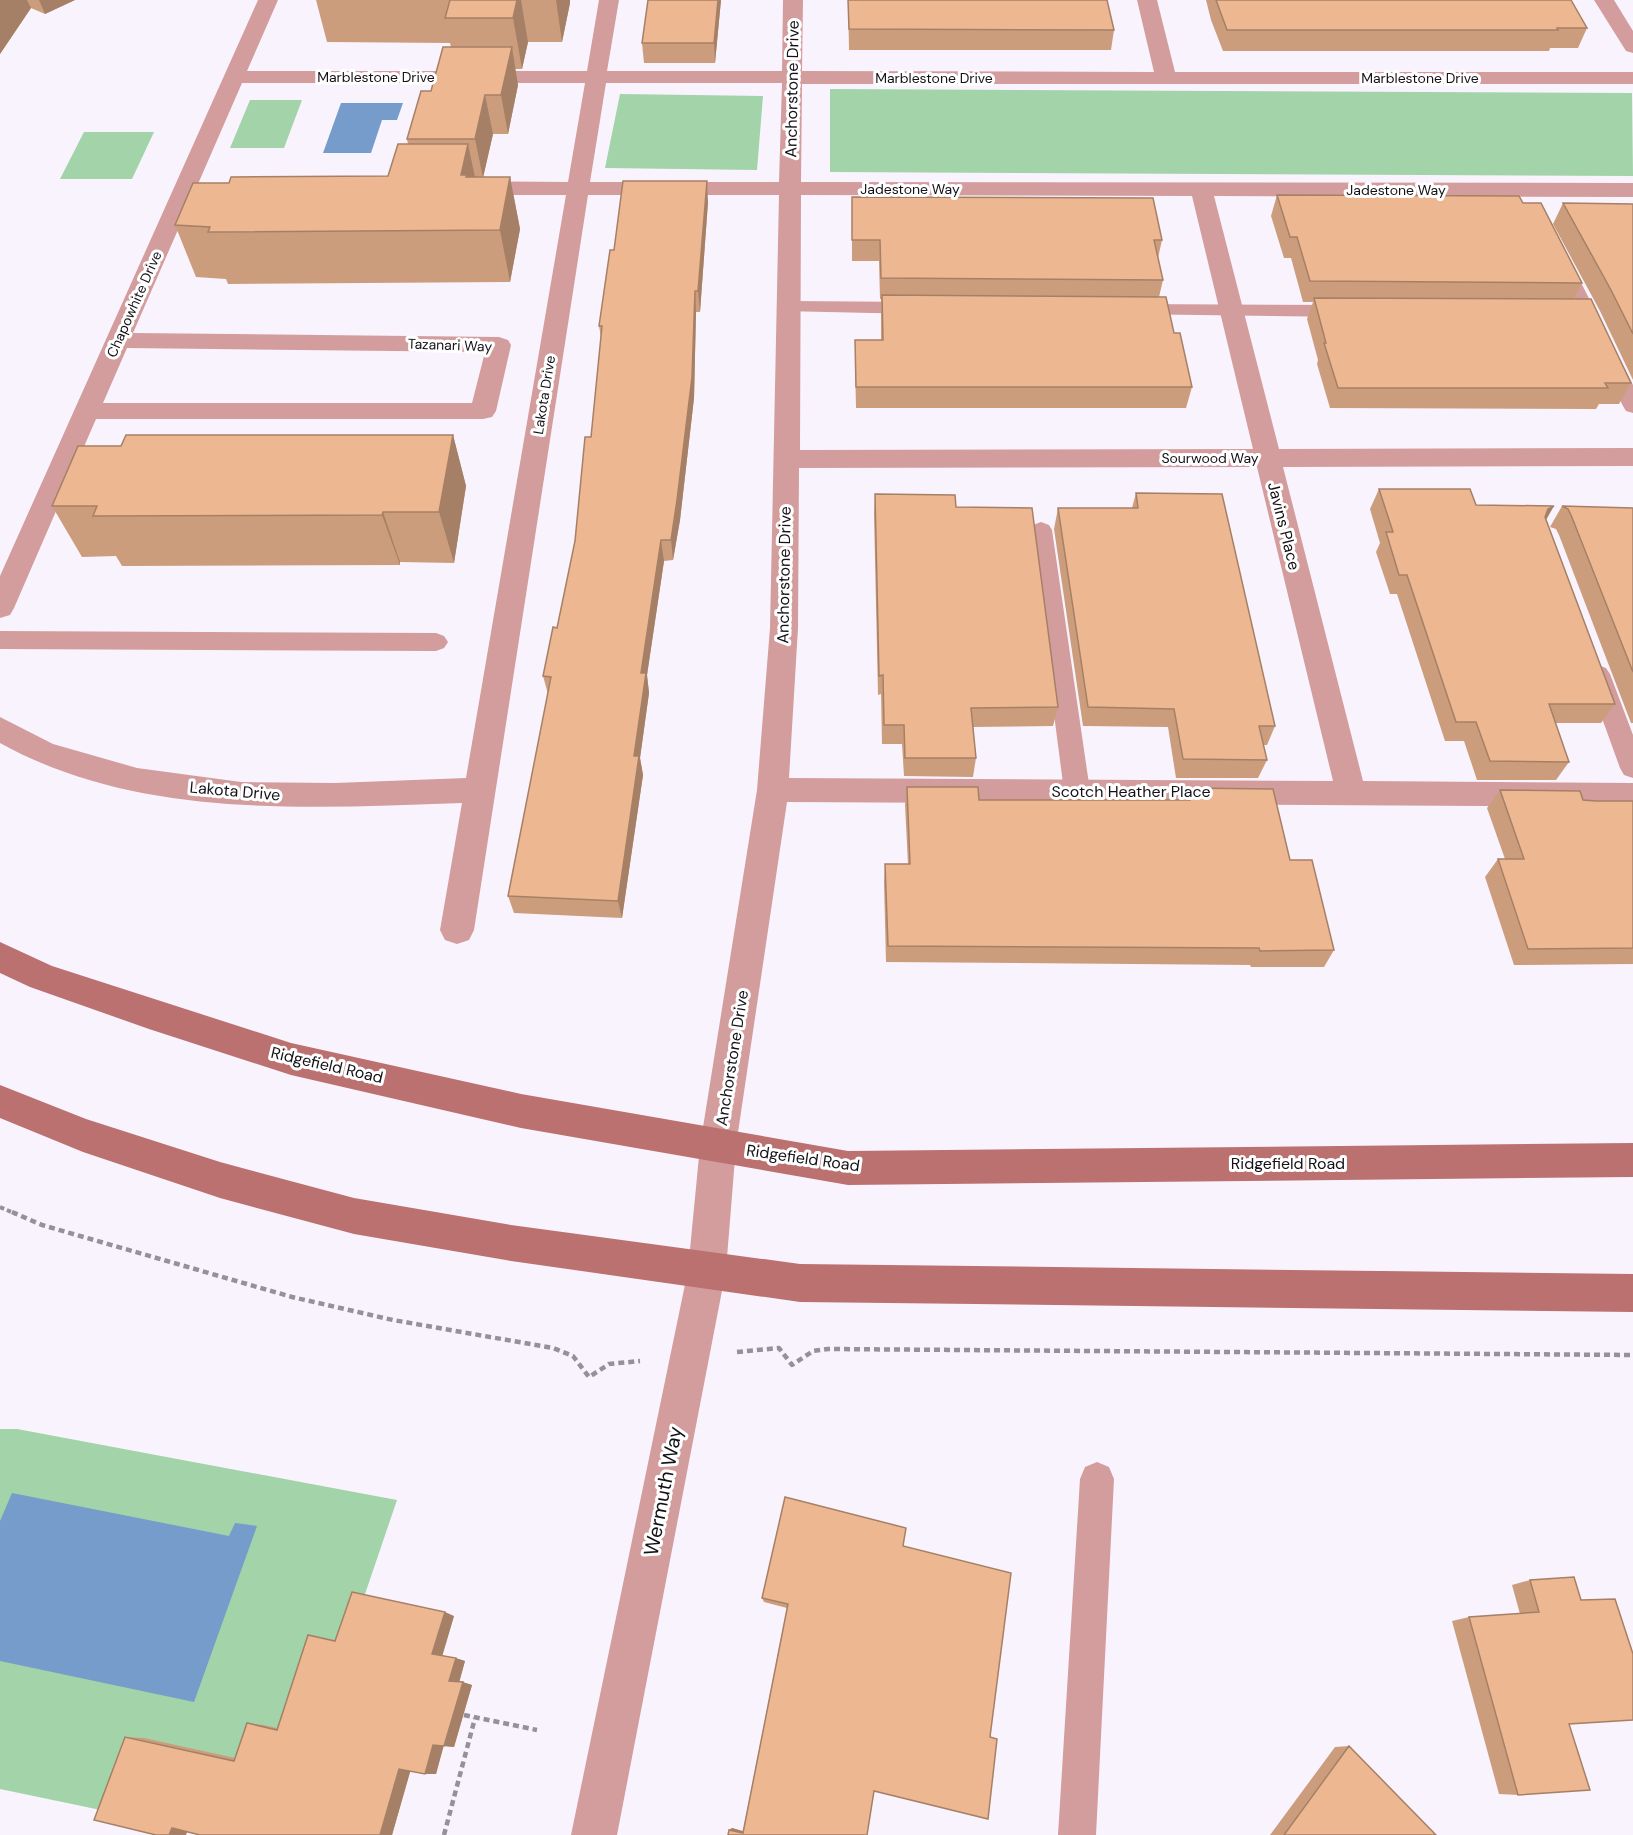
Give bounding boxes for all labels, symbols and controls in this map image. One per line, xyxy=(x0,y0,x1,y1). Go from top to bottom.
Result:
street label: Anchorstone Drive xyxy=(780,20,804,158)
street label: Marblestone Drive xyxy=(317,68,435,86)
street label: Marblestone Drive xyxy=(875,69,993,87)
street label: Marblestone Drive xyxy=(1361,69,1479,87)
street label: Jadestone Way xyxy=(860,180,960,198)
street label: Jadestone Way xyxy=(1346,181,1446,199)
street label: Chapowhite Drive xyxy=(102,248,166,360)
street label: Tazanari Way xyxy=(407,335,493,355)
street label: Lakota Drive xyxy=(529,354,559,436)
street label: Sourwood Way xyxy=(1161,449,1259,467)
street label: Javins Place xyxy=(1263,480,1305,572)
street label: Anchorstone Drive xyxy=(772,506,796,644)
street label: Lakota Drive xyxy=(189,777,281,805)
street label: Scotch Heather Place xyxy=(1051,781,1211,802)
street label: Anchorstone Drive xyxy=(711,989,753,1127)
street label: Ridgefield Road xyxy=(269,1042,385,1088)
street label: Ridgefield Road xyxy=(745,1140,861,1176)
street label: Ridgefield Road xyxy=(1231,1153,1345,1174)
street label: Wermuth Way xyxy=(638,1424,688,1558)

